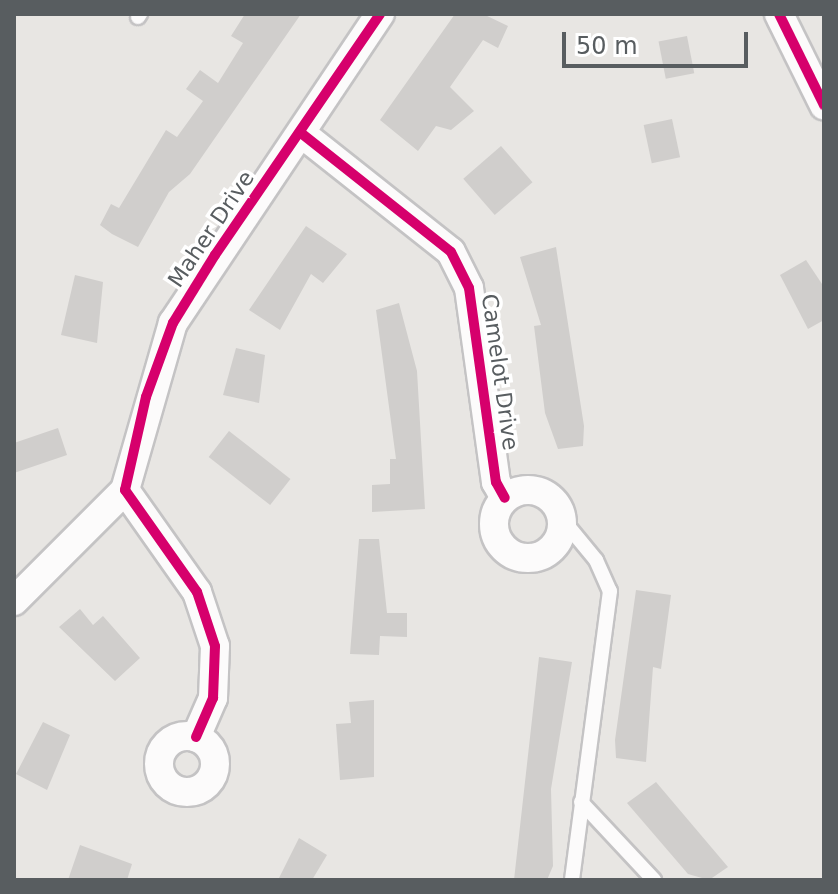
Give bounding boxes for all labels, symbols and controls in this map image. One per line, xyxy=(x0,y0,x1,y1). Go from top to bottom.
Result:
scale bar xyxy=(566,16,752,66)
text: 50 m xyxy=(576,32,638,60)
street label: Maher Drive xyxy=(162,166,260,292)
street label: Camelot Drive xyxy=(476,292,524,452)

